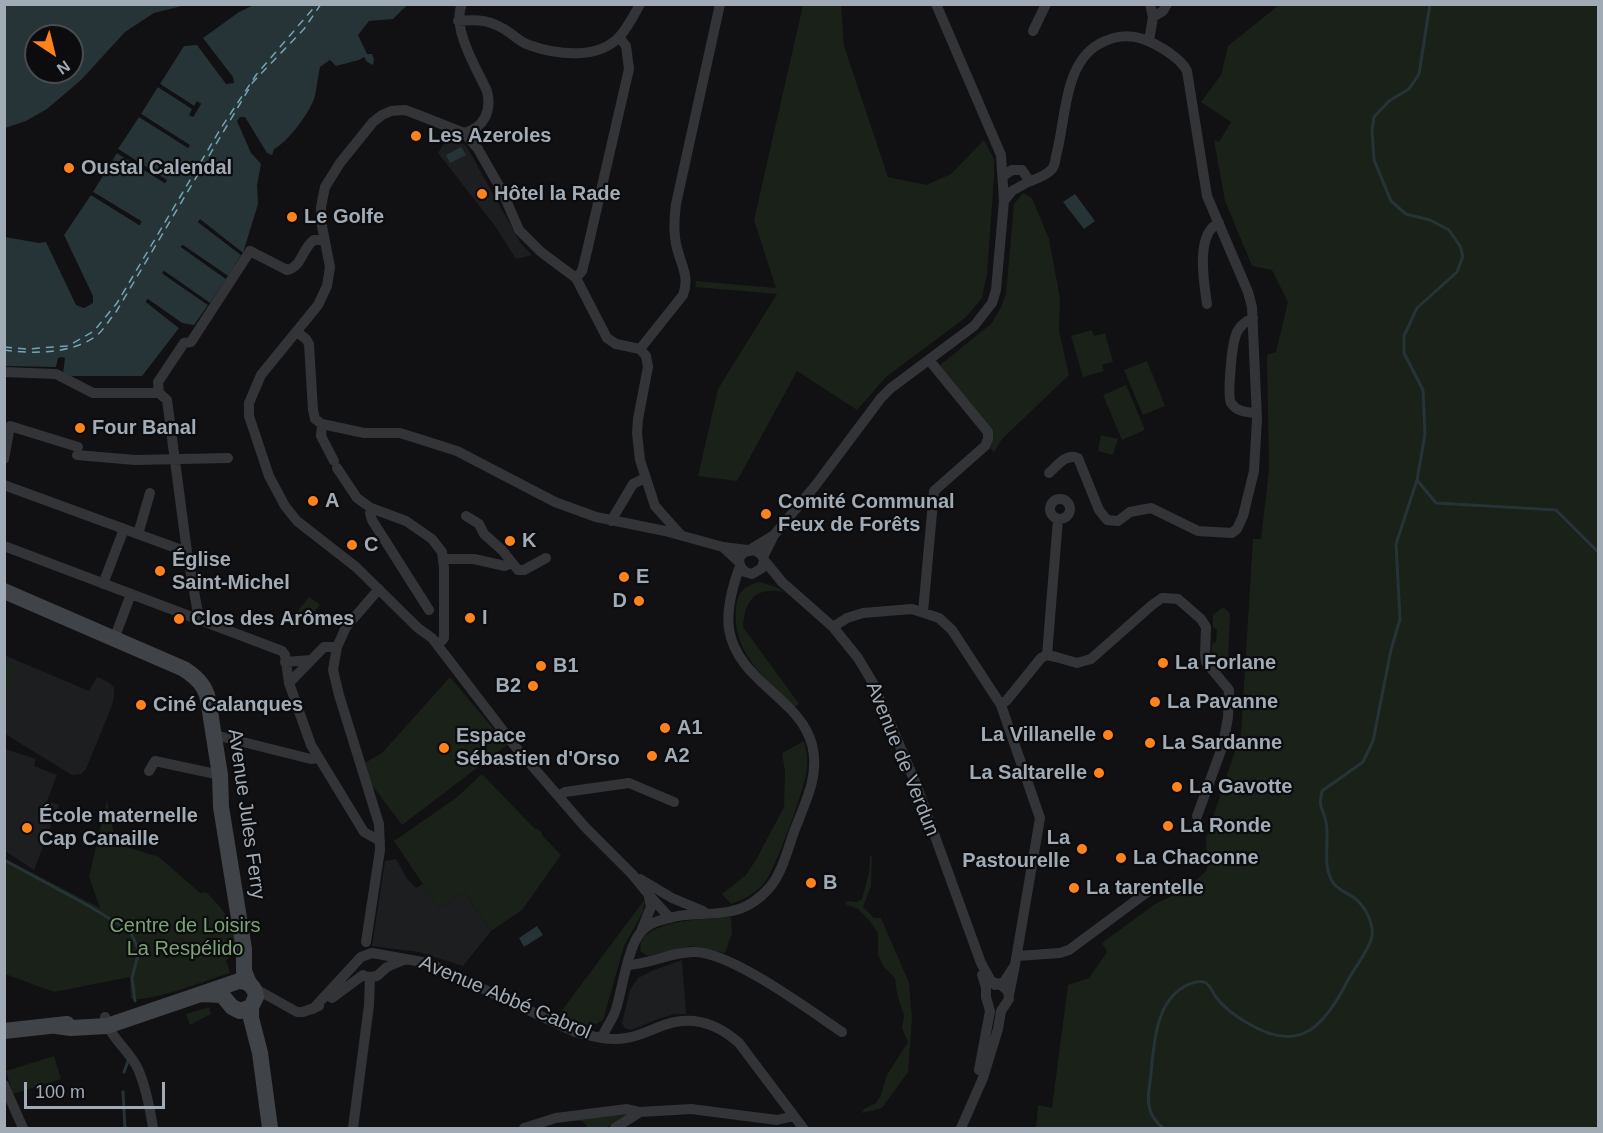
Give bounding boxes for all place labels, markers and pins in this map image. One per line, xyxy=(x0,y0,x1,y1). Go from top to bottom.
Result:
place label: Les Azeroles xyxy=(428,124,551,148)
marker: Les Azeroles xyxy=(409,129,423,143)
place label: Oustal Calendal xyxy=(81,156,232,180)
marker: Oustal Calendal xyxy=(62,161,76,175)
place label: Hôtel la Rade xyxy=(494,182,621,206)
marker: Hôtel la Rade xyxy=(475,187,489,201)
place label: Le Golfe xyxy=(304,205,384,229)
marker: Le Golfe xyxy=(285,210,299,224)
place label: Four Banal xyxy=(92,416,196,440)
marker: Four Banal xyxy=(73,421,87,435)
place label: A xyxy=(325,489,339,513)
place label: Comité Communal Feux de Forêts xyxy=(778,490,955,537)
marker: A xyxy=(306,494,320,508)
marker: Comité Communal Feux de Forêts xyxy=(759,507,773,521)
place label: K xyxy=(522,529,536,553)
place label: C xyxy=(364,533,378,557)
marker: K xyxy=(503,534,517,548)
marker: C xyxy=(345,538,359,552)
place label: Église Saint-Michel xyxy=(172,548,290,595)
marker: Église Saint-Michel xyxy=(153,564,167,578)
place label: E xyxy=(636,565,649,589)
marker: E xyxy=(617,570,631,584)
place label: D xyxy=(613,589,627,613)
marker: D xyxy=(632,594,646,608)
place label: I xyxy=(482,606,488,630)
place label: Clos des Arômes xyxy=(191,607,354,631)
marker: I xyxy=(463,611,477,625)
marker: Clos des Arômes xyxy=(172,612,186,626)
place label: La Forlane xyxy=(1175,651,1276,675)
place label: B1 xyxy=(553,654,579,678)
marker: La Forlane xyxy=(1156,656,1170,670)
marker: B1 xyxy=(534,659,548,673)
place label: B2 xyxy=(495,674,521,698)
marker: B2 xyxy=(526,679,540,693)
place label: La Pavanne xyxy=(1167,690,1278,714)
place label: Ciné Calanques xyxy=(153,693,303,717)
marker: La Pavanne xyxy=(1148,695,1162,709)
marker: Ciné Calanques xyxy=(134,698,148,712)
place label: A1 xyxy=(677,716,703,740)
marker: A1 xyxy=(658,721,672,735)
place label: La Villanelle xyxy=(981,723,1096,747)
place label: Espace Sébastien d'Orso xyxy=(456,724,620,771)
marker: La Villanelle xyxy=(1101,728,1115,742)
place label: La Sardanne xyxy=(1162,731,1282,755)
marker: La Sardanne xyxy=(1143,736,1157,750)
marker: Espace Sébastien d'Orso xyxy=(437,741,451,755)
place label: A2 xyxy=(664,744,690,768)
marker: A2 xyxy=(645,749,659,763)
place label: La Saltarelle xyxy=(969,761,1087,785)
marker: La Saltarelle xyxy=(1092,766,1106,780)
place label: La Gavotte xyxy=(1189,775,1292,799)
marker: La Gavotte xyxy=(1170,780,1184,794)
place label: École maternelle Cap Canaille xyxy=(39,804,198,851)
place label: La Ronde xyxy=(1180,814,1271,838)
marker: La Ronde xyxy=(1161,819,1175,833)
marker: École maternelle Cap Canaille xyxy=(20,821,34,835)
place label: La Pastourelle xyxy=(962,826,1070,873)
marker: La Pastourelle xyxy=(1075,842,1089,856)
place label: La Chaconne xyxy=(1133,846,1259,870)
marker: La Chaconne xyxy=(1114,851,1128,865)
place label: B xyxy=(823,871,837,895)
marker: B xyxy=(804,876,818,890)
place label: La tarentelle xyxy=(1086,876,1204,900)
marker: La tarentelle xyxy=(1067,881,1081,895)

